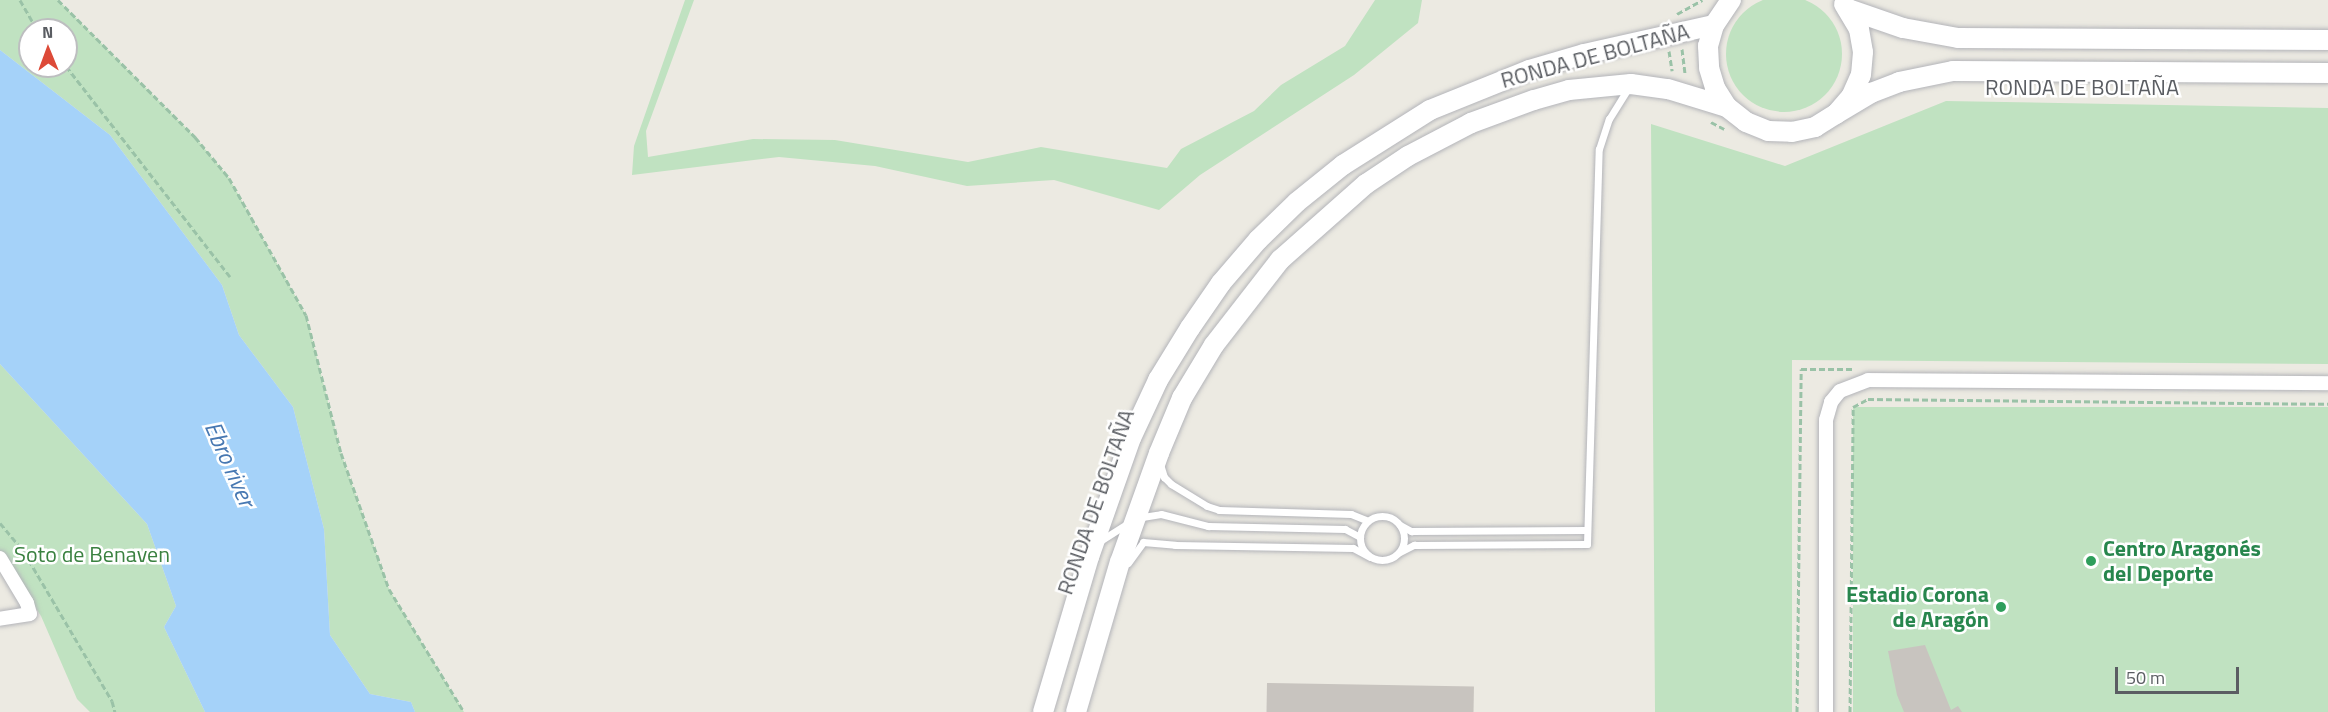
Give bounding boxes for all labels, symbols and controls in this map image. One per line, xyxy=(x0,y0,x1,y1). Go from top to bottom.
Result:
north arrow xyxy=(18,18,78,78)
street label: RONDA DE BOLTAÑA xyxy=(1498,18,1692,94)
text: N xyxy=(42,20,53,44)
street label: RONDA DE BOLTAÑA xyxy=(1985,75,2179,101)
street label: RONDA DE BOLTAÑA xyxy=(1052,406,1140,598)
water label: Ebro river xyxy=(198,417,262,511)
place label: Centro Aragonés del Deporte xyxy=(2103,535,2261,586)
park label: Soto de Benaven xyxy=(14,542,170,568)
marker: Centro Aragonés del Deporte xyxy=(2084,554,2098,568)
place label: Estadio Corona de Aragón xyxy=(1846,581,1989,632)
marker: Estadio Corona de Aragón xyxy=(1994,600,2008,614)
scale bar xyxy=(2118,655,2242,693)
text: 50 m xyxy=(2126,664,2165,691)

